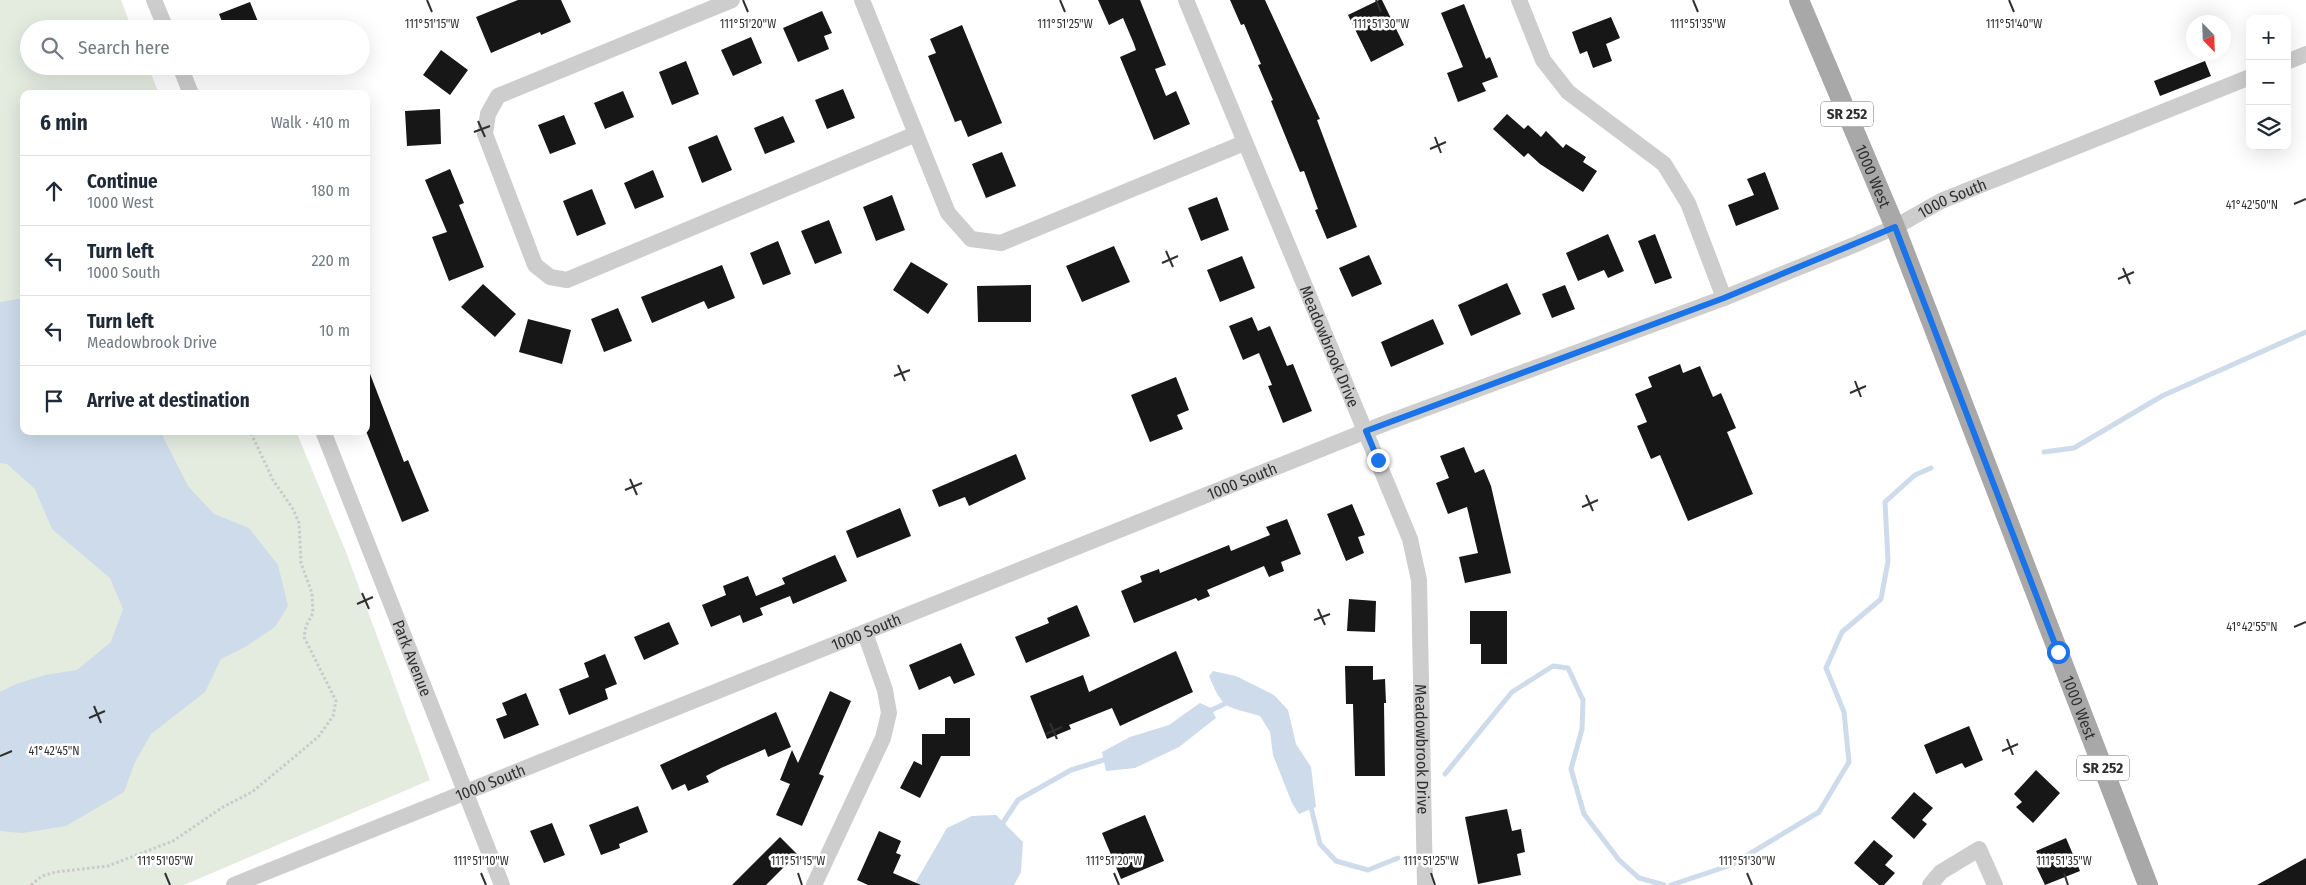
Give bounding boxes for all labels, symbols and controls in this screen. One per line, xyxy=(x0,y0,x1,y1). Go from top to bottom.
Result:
north arrow xyxy=(2186,15,2231,60)
map controls xyxy=(2246,15,2291,150)
button: + xyxy=(2246,15,2291,60)
text: 111°51'15"W xyxy=(405,17,459,31)
text: 111°51'20"W xyxy=(720,17,776,31)
text: 111°51'25"W xyxy=(1037,17,1093,31)
text: 111°51'30"W xyxy=(1353,17,1409,31)
text: 111°51'35"W xyxy=(1670,17,1726,31)
text: 111°51'40"W xyxy=(1986,17,2042,31)
search box xyxy=(20,20,370,75)
icon: search xyxy=(38,34,66,62)
text: Search here xyxy=(78,36,170,59)
button: − xyxy=(2246,60,2291,105)
road number: SR 252 xyxy=(1821,102,1873,126)
button: layers xyxy=(2246,105,2291,150)
text: 6 min xyxy=(40,110,88,136)
text: Walk · 410 m xyxy=(271,113,350,132)
street label: 1000 West xyxy=(1852,141,1895,211)
text: Continue xyxy=(87,170,158,193)
street label: 1000 South xyxy=(1914,174,1989,222)
icon: ahead xyxy=(40,177,68,205)
text: 180 m xyxy=(311,181,350,200)
text: 1000 West xyxy=(87,193,154,212)
text: 41°42'50"N xyxy=(2226,198,2278,212)
text: Turn left xyxy=(87,240,154,263)
icon: left xyxy=(40,247,68,275)
text: 220 m xyxy=(311,251,350,270)
text: 1000 South xyxy=(87,263,160,282)
street label: Meadowbrook Drive xyxy=(1296,283,1364,410)
text: Turn left xyxy=(87,310,154,333)
icon: left xyxy=(40,317,68,345)
text: 10 m xyxy=(319,321,350,340)
text: Meadowbrook Drive xyxy=(87,333,217,352)
icon: arrive xyxy=(40,387,68,415)
text: Arrive at destination xyxy=(87,389,250,412)
route end xyxy=(1367,449,1390,472)
street label: 1000 South xyxy=(1204,458,1280,503)
street label: 1000 South xyxy=(828,609,904,654)
street label: Park Avenue xyxy=(389,617,436,699)
text: 41°42'55"N xyxy=(2226,620,2278,634)
route start xyxy=(2047,641,2070,664)
street label: 1000 West xyxy=(2059,673,2101,743)
street label: Meadowbrook Drive xyxy=(1412,684,1433,815)
text: 41°42'45"N xyxy=(28,744,80,758)
road number: SR 252 xyxy=(2077,756,2129,780)
street label: 1000 South xyxy=(453,760,528,805)
text: 111°51'05"W xyxy=(137,854,193,868)
text: 111°51'10"W xyxy=(453,854,509,868)
text: 111°51'15"W xyxy=(771,854,825,868)
text: 111°51'20"W xyxy=(1086,854,1142,868)
text: 111°51'25"W xyxy=(1403,854,1459,868)
text: 111°51'30"W xyxy=(1719,854,1775,868)
text: 111°51'35"W xyxy=(2036,854,2092,868)

